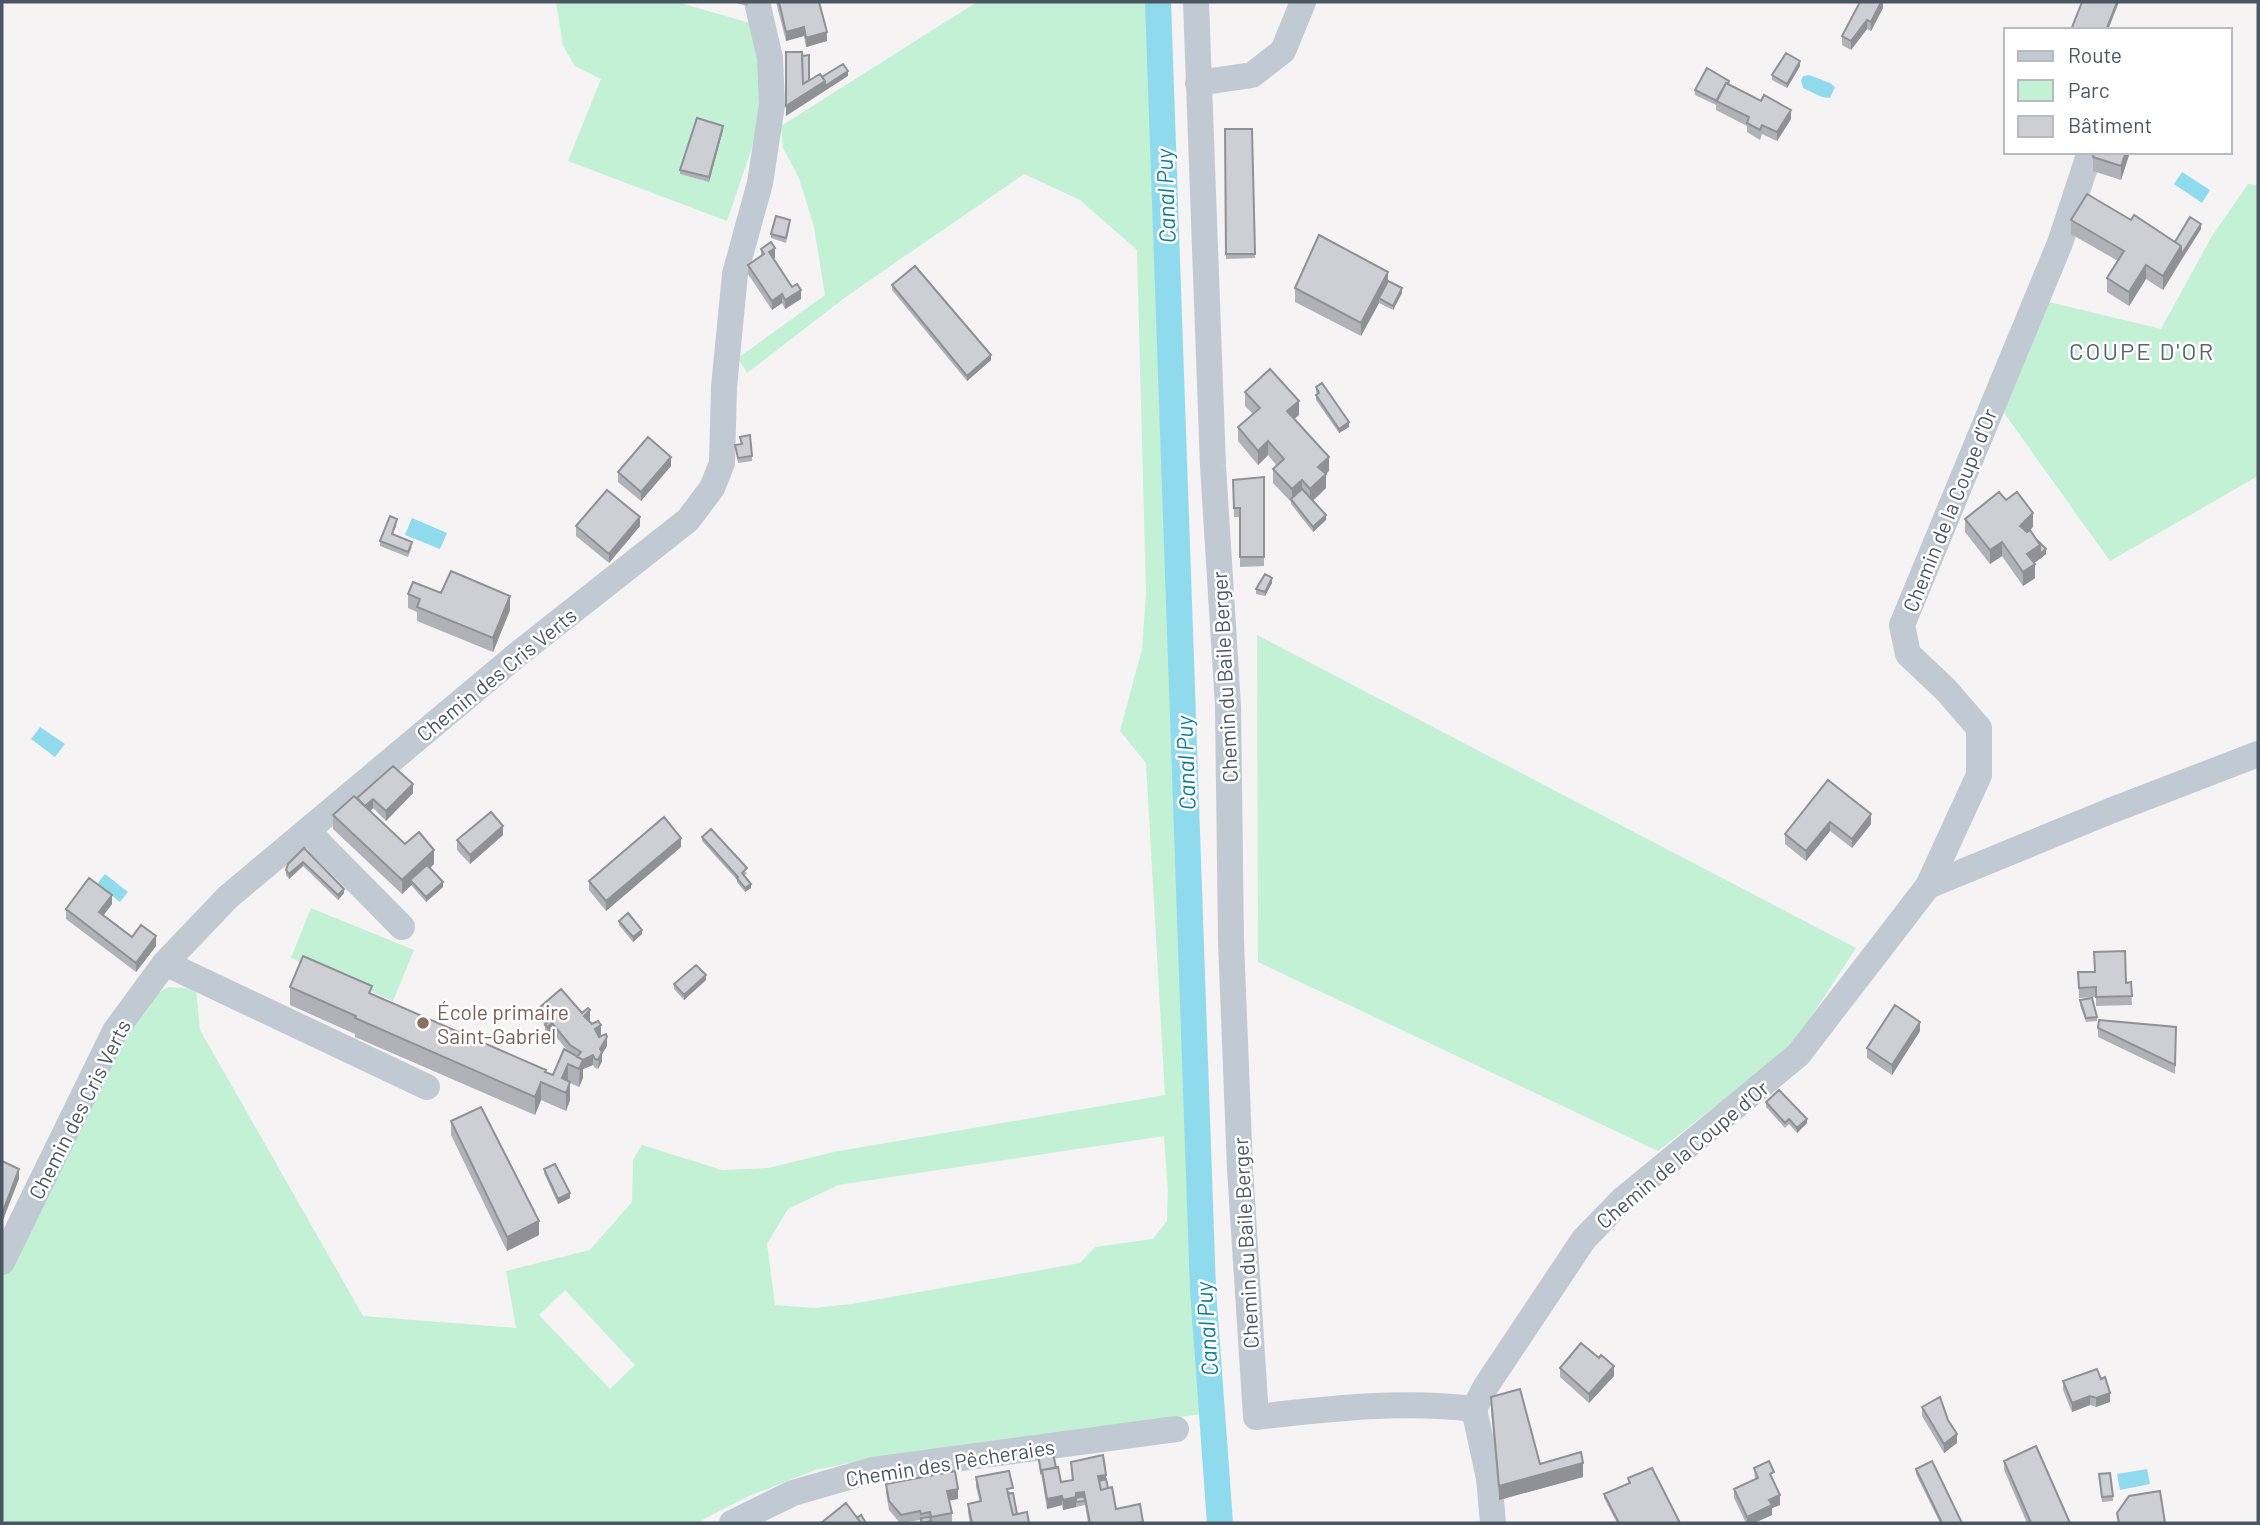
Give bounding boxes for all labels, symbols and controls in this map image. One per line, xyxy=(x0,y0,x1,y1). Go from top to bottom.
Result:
legend xyxy=(2004,28,2232,154)
text: Route xyxy=(2068,42,2122,67)
text: Parc xyxy=(2068,77,2110,102)
text: Bâtiment xyxy=(2068,112,2152,137)
water label: Canal Puy xyxy=(1149,147,1181,244)
district label: COUPE D'OR xyxy=(2069,336,2215,365)
street label: Chemin de la Coupe d'Or xyxy=(1897,404,2001,615)
street label: Chemin du Baile Berger xyxy=(1206,570,1242,783)
street label: Chemin des Cris Verts xyxy=(411,602,581,746)
water label: Canal Puy xyxy=(1169,714,1201,811)
place label: École primaire Saint-Gabriel xyxy=(437,999,569,1048)
street label: Chemin des Cris Verts xyxy=(23,1015,135,1203)
marker: École primaire Saint-Gabriel xyxy=(415,1015,431,1031)
street label: Chemin de la Coupe d'Or xyxy=(1591,1074,1773,1233)
street label: Chemin du Baile Berger xyxy=(1227,1136,1263,1349)
water label: Canal Puy xyxy=(1189,1280,1223,1377)
street label: Chemin des Pêcheraies xyxy=(844,1433,1056,1491)

